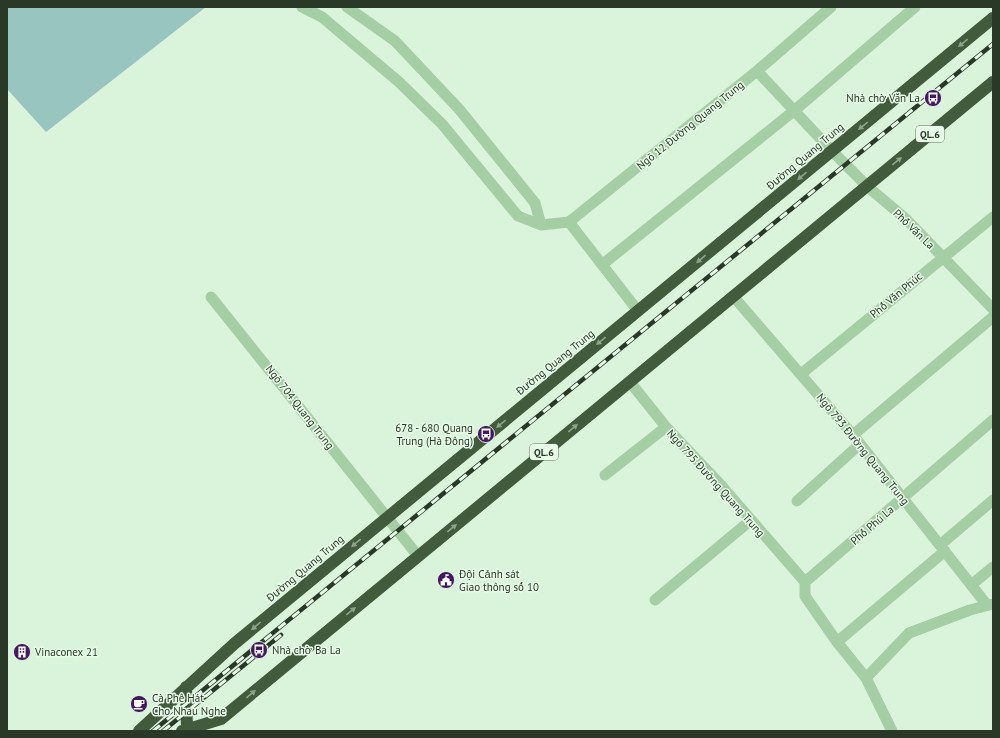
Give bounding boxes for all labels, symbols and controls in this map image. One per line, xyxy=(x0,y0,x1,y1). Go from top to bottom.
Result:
one-way arrow xyxy=(957,38,968,47)
street label: Ngõ 12 Đường Quang Trung xyxy=(634,77,746,173)
bus stop icon: Nhà chờ Văn La xyxy=(923,88,943,108)
place label: Nhà chờ Văn La xyxy=(846,91,920,105)
street label: Đường Quang Trung xyxy=(763,120,847,193)
one-way arrow xyxy=(857,121,868,130)
road number: QL.6 xyxy=(916,126,944,142)
one-way arrow xyxy=(892,157,902,166)
one-way arrow xyxy=(796,171,807,180)
street label: Phố Văn La xyxy=(891,206,937,252)
one-way arrow xyxy=(696,254,707,263)
street label: Phố Văn Phúc xyxy=(867,269,925,321)
street label: Đường Quang Trung xyxy=(512,326,597,398)
one-way arrow xyxy=(596,337,606,346)
street label: Ngõ 704 Quang Trung xyxy=(263,362,337,452)
street label: Ngõ 793 Đường Quang Trung xyxy=(814,390,912,508)
one-way arrow xyxy=(495,419,506,428)
place label: 678 - 680 Quang Trung (Hà Đông) xyxy=(395,421,473,448)
one-way arrow xyxy=(568,423,579,432)
bus stop icon: 678 - 680 Quang Trung (Hà Đông) xyxy=(476,424,496,444)
street label: Ngõ 795 Đường Quang Trung xyxy=(664,426,768,540)
road number: QL.6 xyxy=(530,444,558,460)
street label: Phố Phú La xyxy=(847,502,897,548)
one-way arrow xyxy=(446,524,457,533)
street label: Đường Quang Trung xyxy=(263,532,347,605)
one-way arrow xyxy=(351,538,362,547)
place label: Đội Cảnh sát Giao thông số 10 xyxy=(458,567,539,594)
public building icon: Đội Cảnh sát Giao thông số 10 xyxy=(436,570,456,590)
one-way arrow xyxy=(346,607,357,616)
one-way arrow xyxy=(251,621,261,630)
bus stop icon: Nhà chờ Ba La xyxy=(249,640,269,660)
building icon: Vinaconex 21 xyxy=(12,642,32,662)
place label: Nhà chờ Ba La xyxy=(272,643,341,657)
place label: Vinaconex 21 xyxy=(34,645,98,659)
one-way arrow xyxy=(246,689,256,698)
place label: Cà Phê Hát Cho Nhau Nghe xyxy=(152,691,226,718)
cafe icon: Cà Phê Hát Cho Nhau Nghe xyxy=(129,694,149,714)

